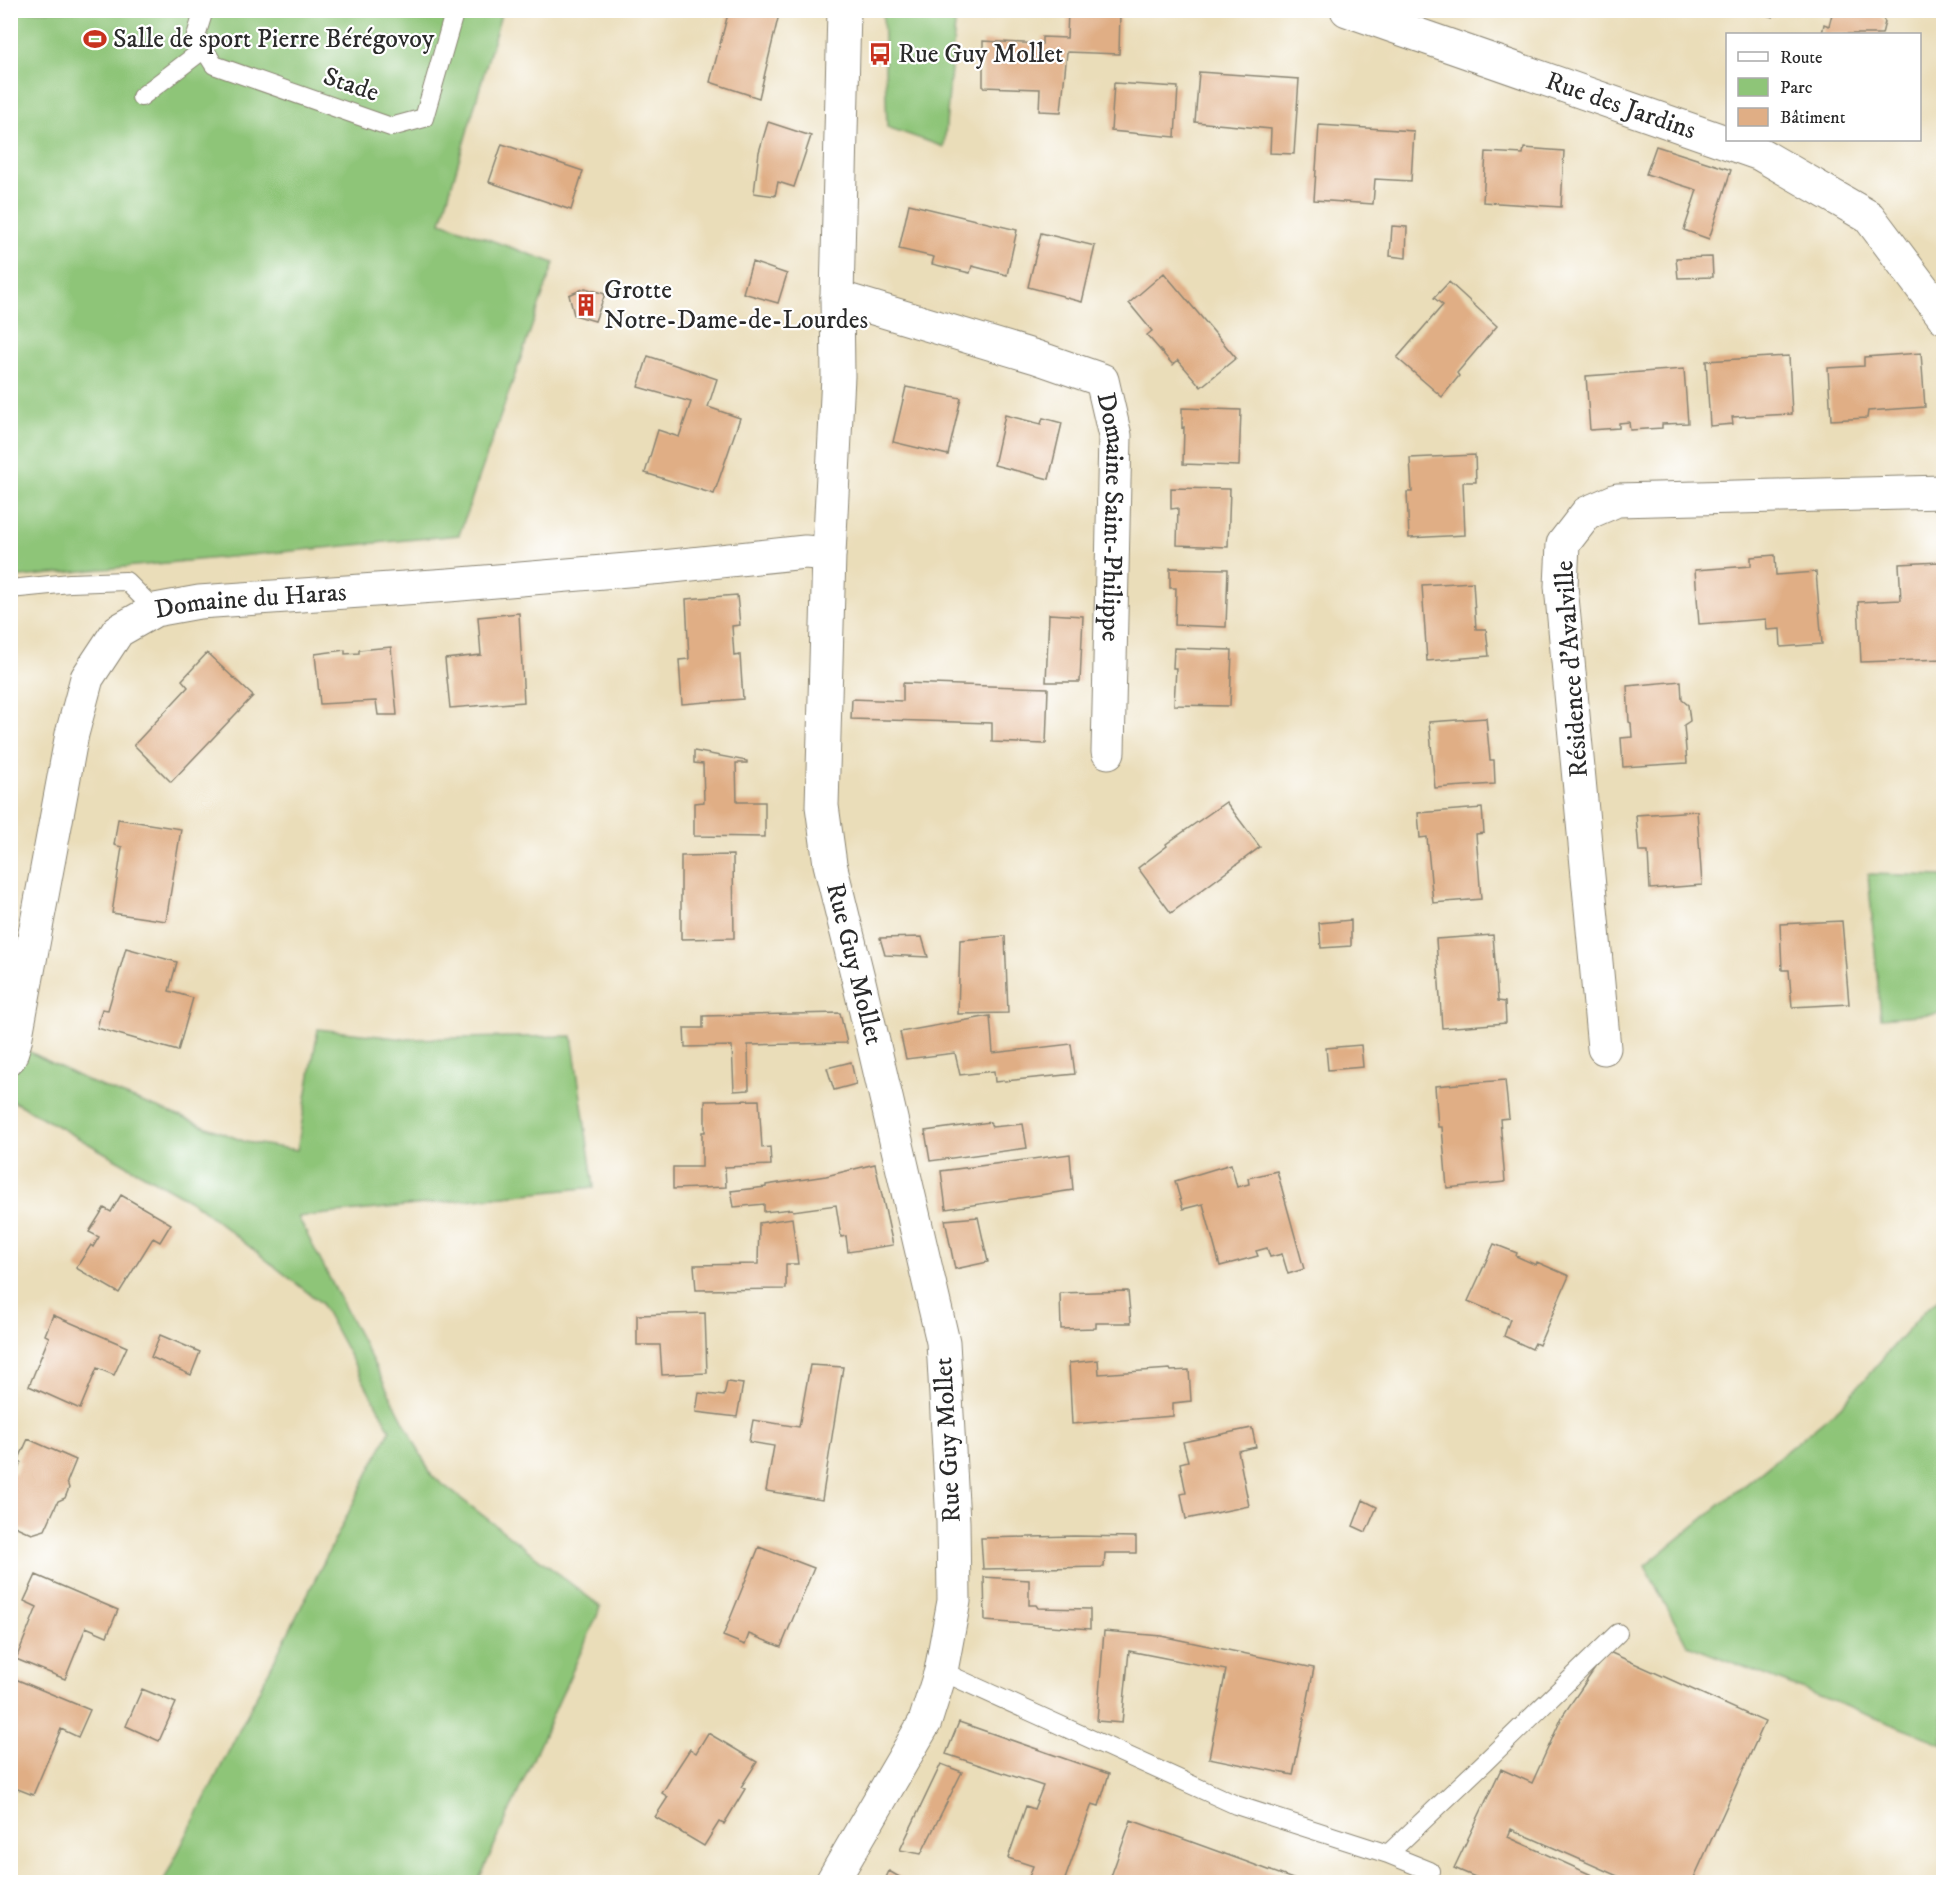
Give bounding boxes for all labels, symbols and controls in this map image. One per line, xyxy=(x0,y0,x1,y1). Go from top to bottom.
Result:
place label: Salle de sport Pierre Bérégovoy xyxy=(113,23,435,56)
sports icon: Salle de sport Pierre Bérégovoy xyxy=(82,26,108,52)
legend xyxy=(1726,33,1921,141)
place label: Rue Guy Mollet xyxy=(898,38,1063,71)
bus stop icon: Rue Guy Mollet xyxy=(867,41,893,67)
text: Route xyxy=(1780,47,1823,69)
street label: Stade xyxy=(319,60,383,110)
street label: Rue des Jardins xyxy=(1541,64,1700,147)
text: Parc xyxy=(1780,77,1813,99)
text: Bâtiment xyxy=(1780,107,1846,129)
place label: Grotte Notre-Dame-de-Lourdes xyxy=(604,274,868,337)
building icon: Grotte Notre-Dame-de-Lourdes xyxy=(573,292,599,318)
street label: Domaine Saint-Philippe xyxy=(1089,389,1133,642)
street label: Résidence d'Avalville xyxy=(1548,559,1596,779)
street label: Domaine du Haras xyxy=(152,576,348,626)
street label: Rue Guy Mollet xyxy=(818,880,890,1048)
street label: Rue Guy Mollet xyxy=(927,1357,969,1523)

